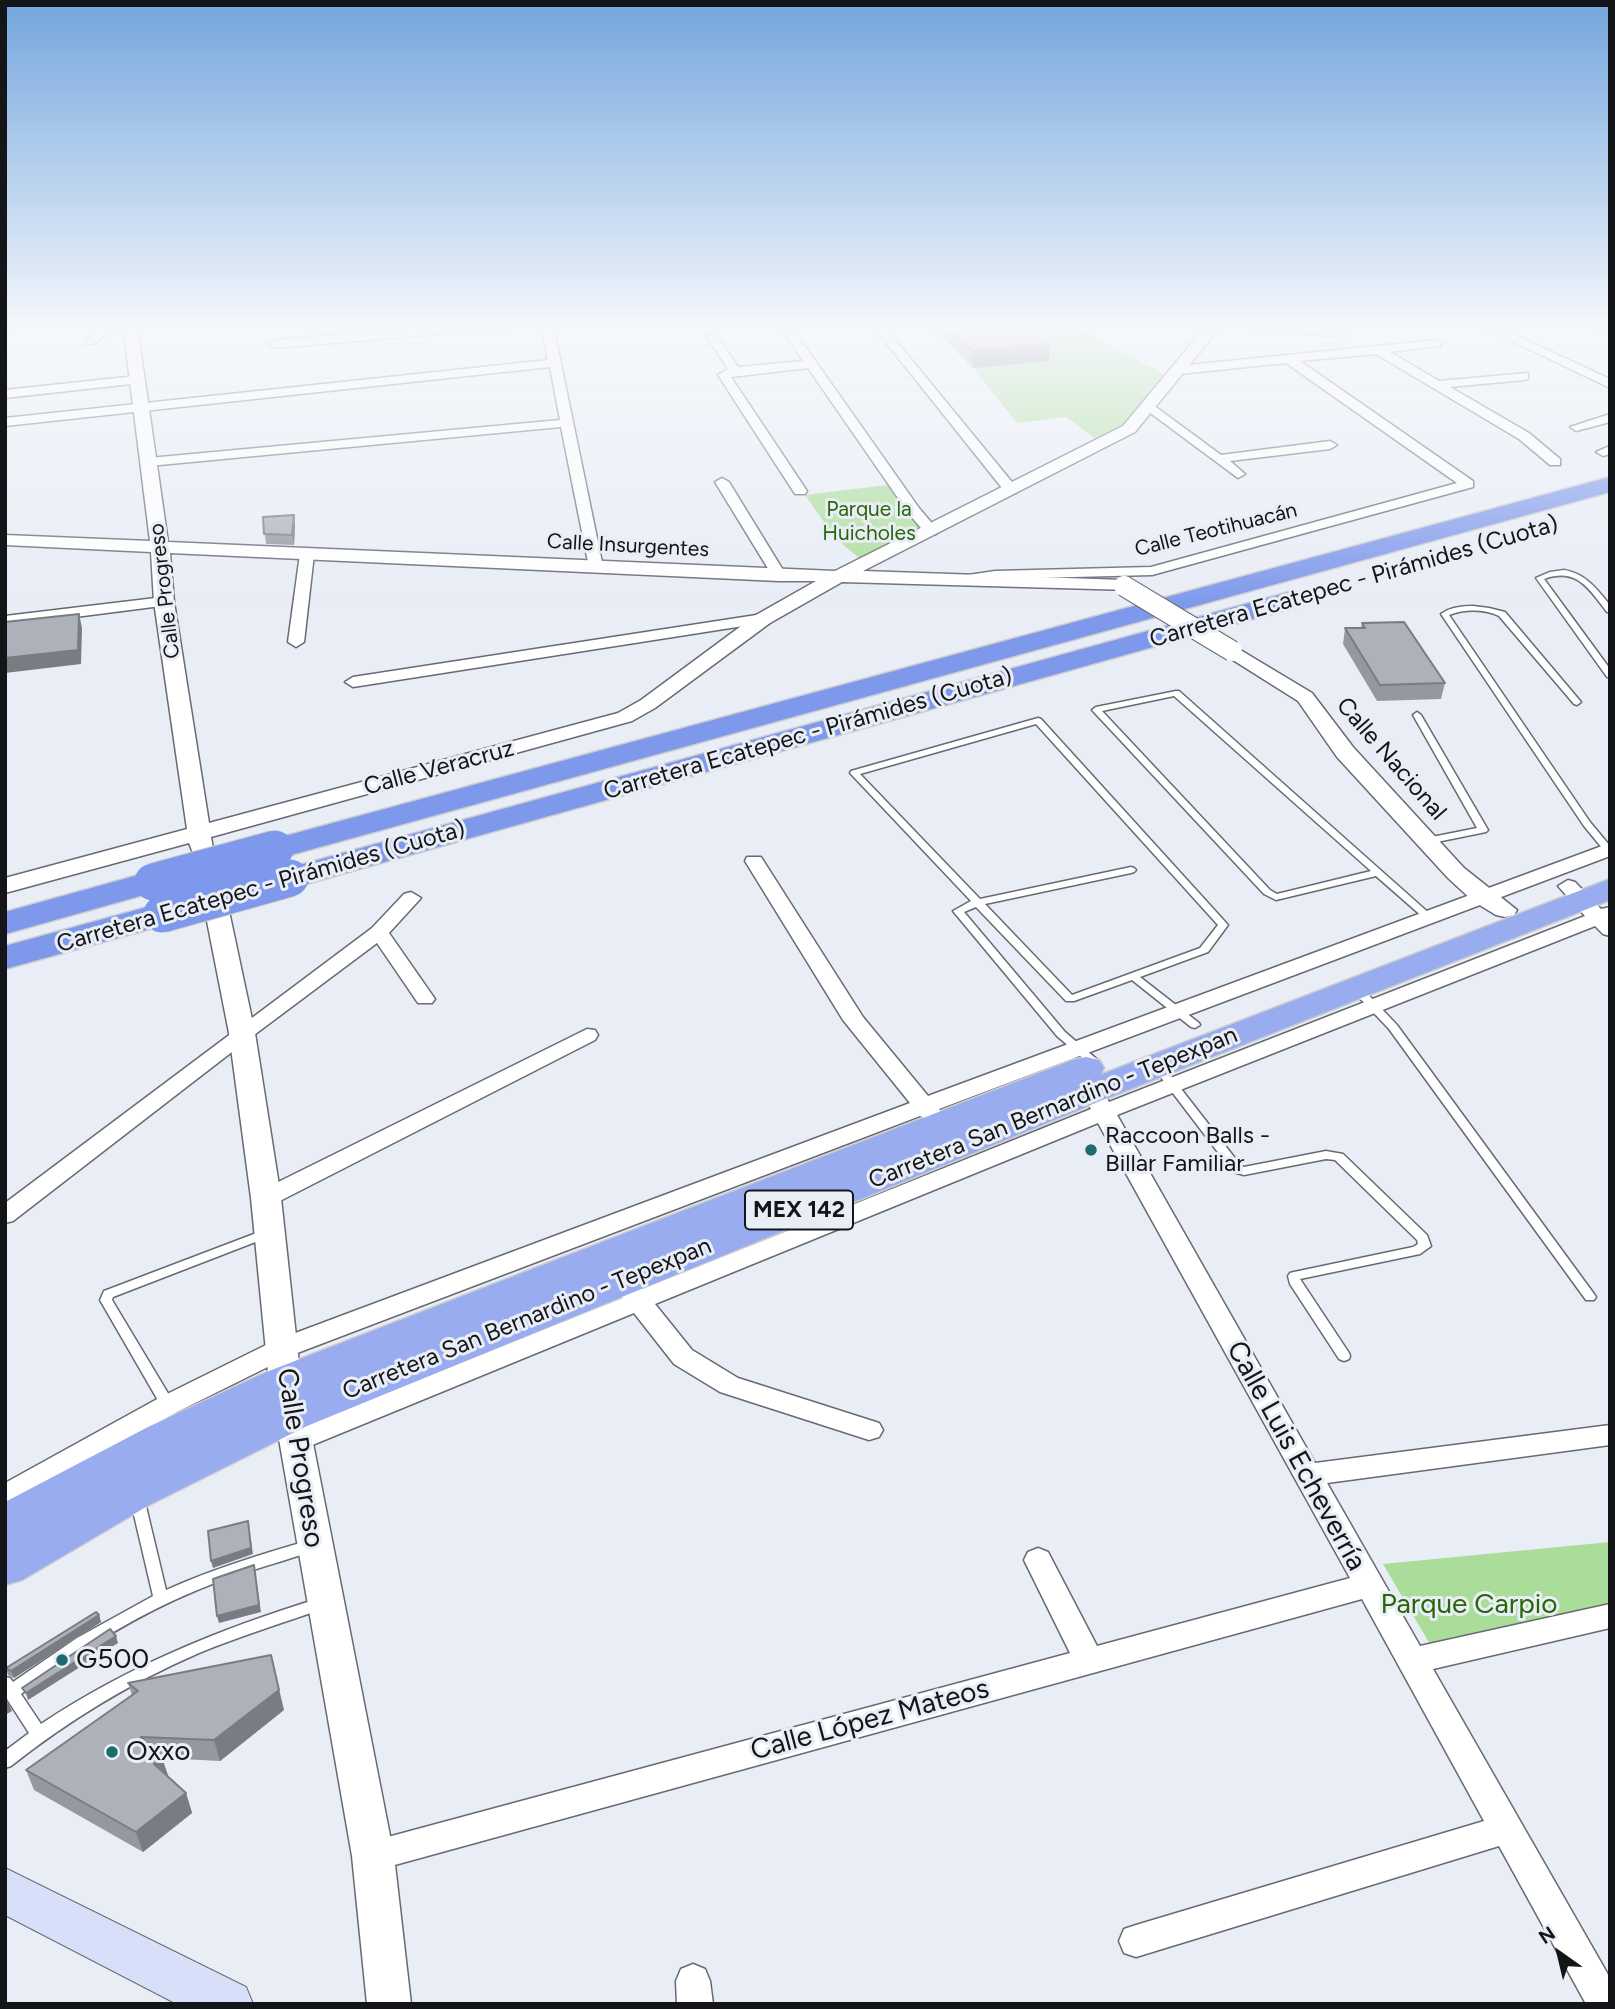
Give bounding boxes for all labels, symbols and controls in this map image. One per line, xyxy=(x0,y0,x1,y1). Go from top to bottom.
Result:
park label: Parque la Huicholes xyxy=(822,497,916,547)
street label: Calle Teotihuacán xyxy=(1132,498,1300,562)
street label: Carretera Ecatepec - Pirámides (Cuota) xyxy=(1146,510,1562,654)
street label: Calle Progreso xyxy=(144,522,186,660)
street label: Calle Insurgentes xyxy=(546,529,710,563)
street label: Carretera Ecatepec - Pirámides (Cuota) xyxy=(600,662,1016,806)
street label: Calle Nacional xyxy=(1330,692,1452,826)
street label: Calle Veracruz xyxy=(361,734,517,802)
street label: Carretera Ecatepec - Pirámides (Cuota) xyxy=(53,815,469,959)
street label: Carretera San Bernardino - Tepexpan xyxy=(864,1021,1242,1195)
place label: Raccoon Balls - Billar Familiar xyxy=(1105,1122,1270,1178)
marker: Raccoon Balls - Billar Familiar xyxy=(1083,1142,1099,1158)
road number: MEX 142 xyxy=(745,1190,853,1230)
street label: Carretera San Bernardino - Tepexpan xyxy=(338,1232,716,1406)
street label: Calle Luis Echeverría xyxy=(1219,1335,1373,1577)
street label: Calle Progreso xyxy=(269,1366,331,1550)
park label: Parque Carpio xyxy=(1381,1588,1557,1622)
place label: G500 xyxy=(76,1643,149,1677)
marker: G500 xyxy=(54,1652,70,1668)
street label: Calle López Mateos xyxy=(747,1672,993,1768)
place label: Oxxo xyxy=(126,1735,190,1769)
marker: Oxxo xyxy=(104,1744,120,1760)
north arrow xyxy=(1524,1918,1594,1988)
text: N xyxy=(1534,1922,1559,1949)

